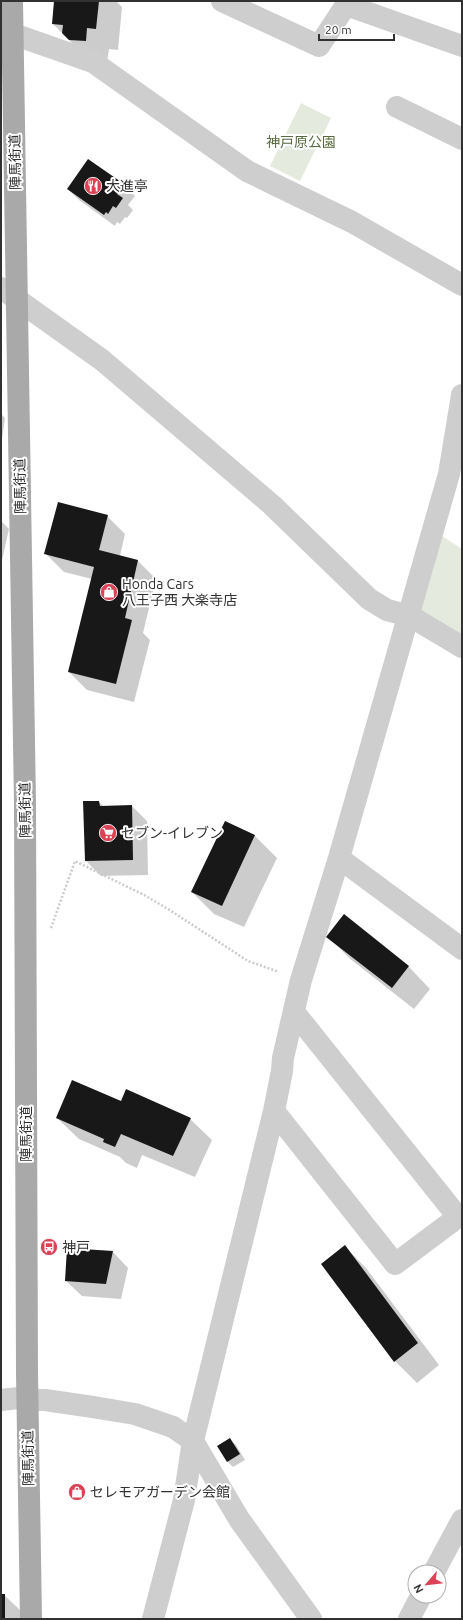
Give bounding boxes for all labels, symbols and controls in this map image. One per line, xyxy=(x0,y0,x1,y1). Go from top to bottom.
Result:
scale bar xyxy=(319,16,394,42)
text: 20 m xyxy=(325,23,352,36)
street label: 陣馬街道 xyxy=(7,134,23,190)
park label: 神戸原公園 xyxy=(266,134,336,150)
restaurant icon: 大進亭 xyxy=(83,176,103,196)
place label: 大進亭 xyxy=(106,178,148,194)
street label: 陣馬街道 xyxy=(12,458,28,514)
place label: Honda Cars 八王子西 大楽寺店 xyxy=(122,576,237,608)
shop icon: Honda Cars 八王子西 大楽寺店 xyxy=(99,582,119,602)
street label: 陣馬街道 xyxy=(17,782,33,838)
supermarket icon: セブン-イレブン xyxy=(98,823,118,843)
place label: セブン-イレブン xyxy=(121,825,223,841)
street label: 陣馬街道 xyxy=(18,1106,34,1162)
bus stop icon: 神戸 xyxy=(39,1237,59,1257)
place label: 神戸 xyxy=(62,1239,90,1255)
street label: 陣馬街道 xyxy=(20,1430,36,1486)
shop icon: セレモアガーデン会館 xyxy=(67,1482,87,1502)
place label: セレモアガーデン会館 xyxy=(90,1484,230,1500)
north arrow xyxy=(407,1564,447,1604)
text: N xyxy=(411,1582,425,1595)

